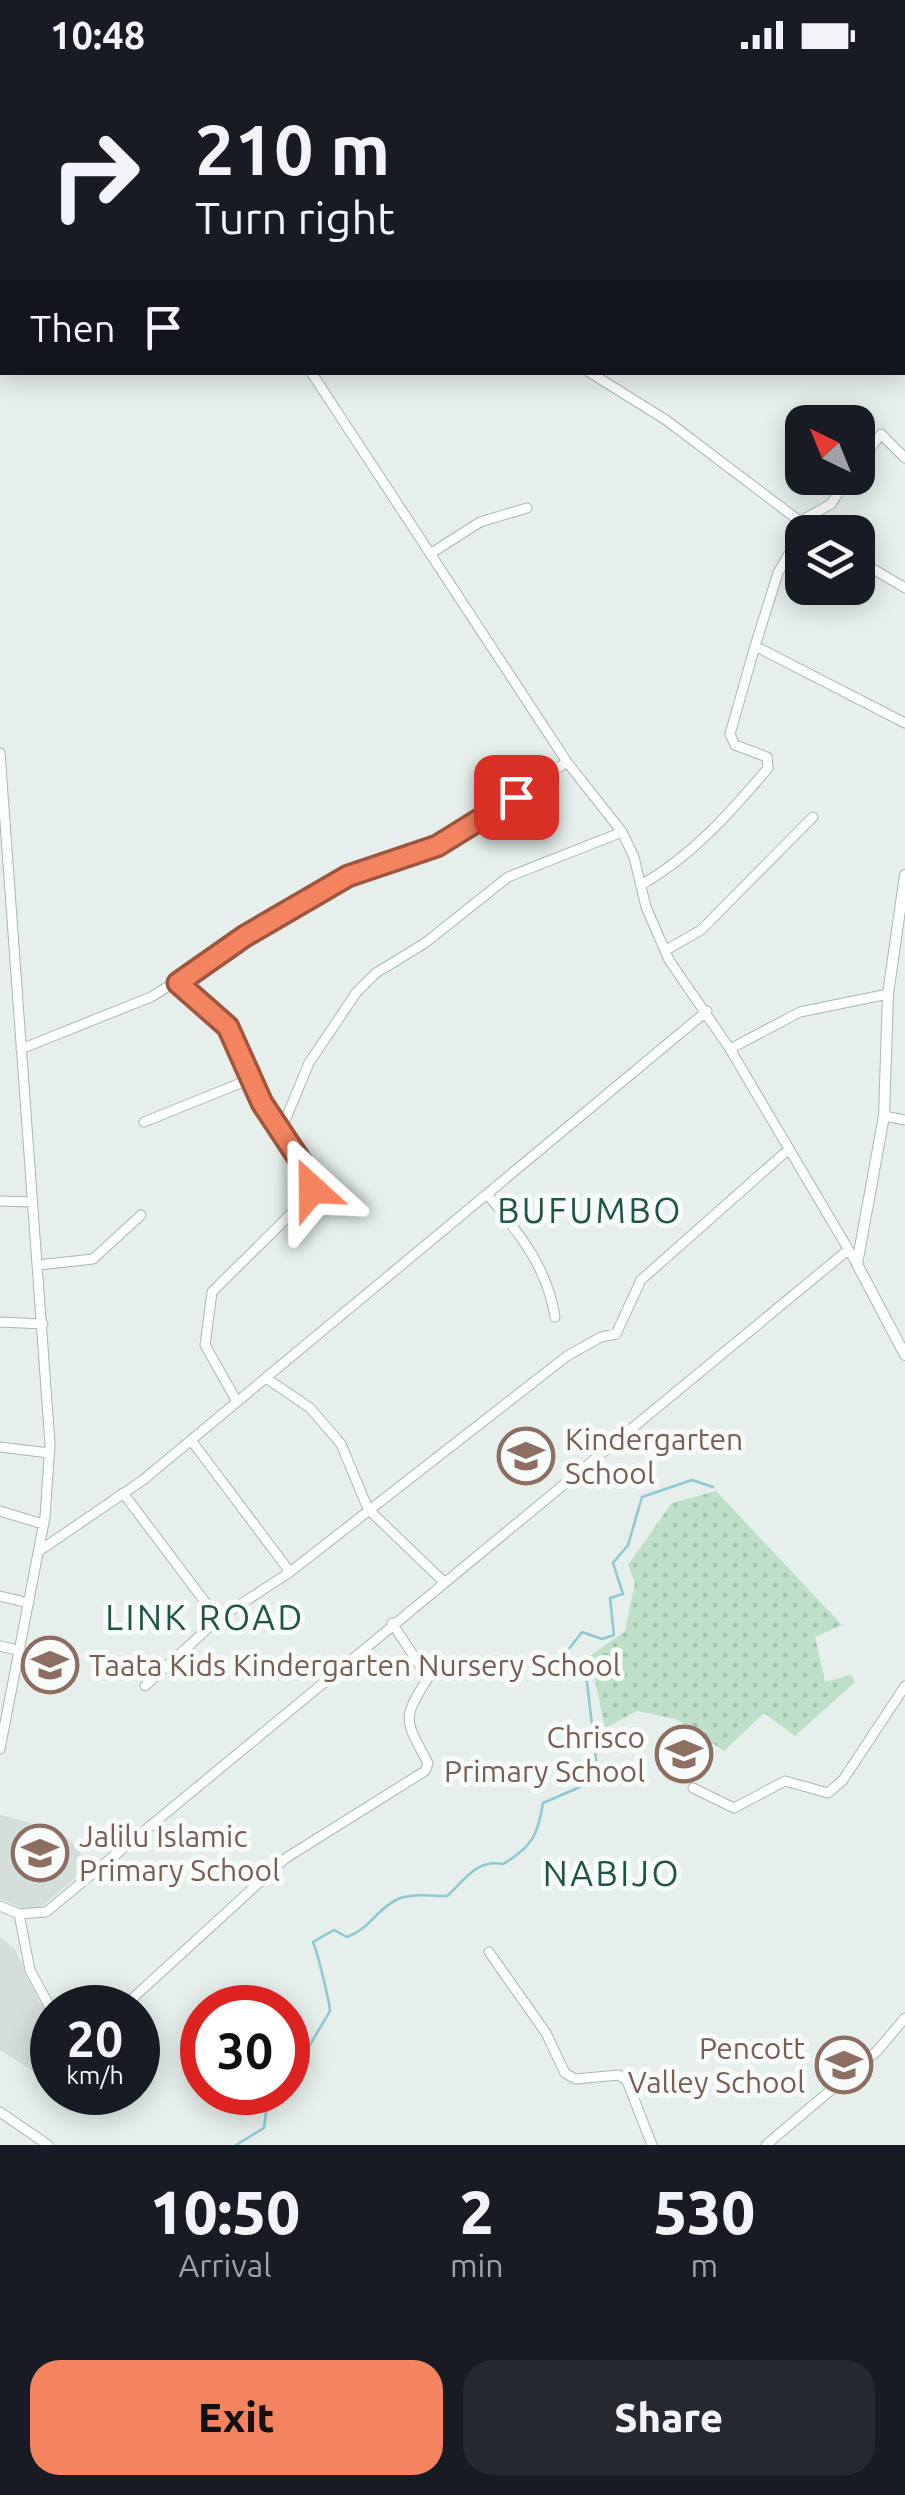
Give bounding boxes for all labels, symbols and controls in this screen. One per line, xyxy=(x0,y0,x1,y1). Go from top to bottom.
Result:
text: 10:48 xyxy=(50,14,145,56)
icon: right xyxy=(30,110,160,240)
text: 210 m xyxy=(195,110,390,188)
text: Turn right xyxy=(195,192,395,243)
icon: arrive xyxy=(136,300,191,355)
text: Then xyxy=(30,307,116,349)
north arrow xyxy=(785,405,875,495)
map controls xyxy=(785,405,875,605)
button: layers xyxy=(785,515,875,605)
pin xyxy=(474,755,559,840)
icon: arrive xyxy=(489,770,544,825)
position arrow xyxy=(260,1137,364,1241)
district label: BUFUMBO xyxy=(497,1190,683,1230)
place label: Kindergarten School xyxy=(565,1422,743,1490)
school or university icon: Kindergarten School xyxy=(496,1426,556,1486)
district label: LINK ROAD xyxy=(105,1597,305,1637)
school or university icon: Taata Kids Kindergarten Nursery School xyxy=(20,1635,80,1695)
place label: Taata Kids Kindergarten Nursery School xyxy=(89,1648,621,1682)
place label: Chrisco Primary School xyxy=(444,1720,645,1788)
school or university icon: Chrisco Primary School xyxy=(654,1724,714,1784)
place label: Jalilu Islamic Primary School xyxy=(79,1819,280,1887)
school or university icon: Jalilu Islamic Primary School xyxy=(10,1823,70,1883)
district label: NABIJO xyxy=(543,1853,681,1893)
speed limit sign: 30 xyxy=(180,1985,310,2115)
text: 20 xyxy=(67,2010,123,2066)
place label: Pencott Valley School xyxy=(628,2031,805,2099)
school or university icon: Pencott Valley School xyxy=(814,2035,874,2095)
text: km/h xyxy=(66,2061,124,2089)
text: 10:50 xyxy=(150,2178,300,2245)
text: 2 xyxy=(460,2178,494,2245)
text: 530 xyxy=(654,2178,755,2245)
text: Arrival xyxy=(178,2247,272,2283)
text: min xyxy=(450,2247,504,2283)
text: m xyxy=(690,2247,718,2283)
button: Exit xyxy=(30,2360,443,2475)
button: Share xyxy=(463,2360,875,2475)

